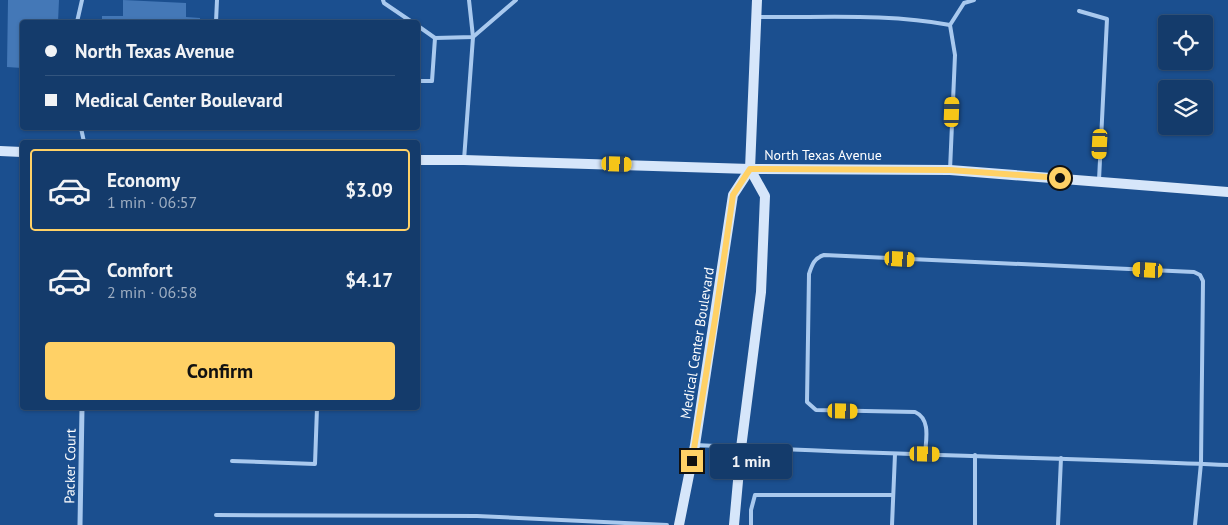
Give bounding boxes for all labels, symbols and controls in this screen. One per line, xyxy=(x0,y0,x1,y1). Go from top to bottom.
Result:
map controls xyxy=(1158,15,1213,135)
button: locate xyxy=(1158,15,1213,70)
text: North Texas Avenue xyxy=(75,39,234,63)
button: layers xyxy=(1158,80,1213,135)
text: Medical Center Boulevard xyxy=(75,88,283,112)
car xyxy=(943,97,960,127)
car xyxy=(1091,129,1108,159)
street label: North Texas Avenue xyxy=(764,146,882,164)
car xyxy=(601,156,632,172)
route start xyxy=(1049,167,1071,189)
icon: car xyxy=(47,168,92,213)
text: Economy xyxy=(107,168,180,192)
text: $3.09 xyxy=(345,178,393,202)
text: 1 min · 06:57 xyxy=(107,192,197,212)
car xyxy=(884,251,915,267)
icon: car xyxy=(47,258,92,303)
text: Comfort xyxy=(107,258,173,282)
car xyxy=(1132,262,1163,278)
street label: Medical Center Boulevard xyxy=(676,266,718,420)
text: $4.17 xyxy=(345,268,393,292)
text: 2 min · 06:58 xyxy=(107,282,197,302)
button: Confirm xyxy=(45,342,395,400)
car xyxy=(827,403,858,419)
street label: Packer Court xyxy=(60,428,80,504)
callout: 1 min xyxy=(710,444,792,478)
car xyxy=(909,446,940,462)
route end xyxy=(681,450,703,472)
text: 1 min xyxy=(731,451,771,471)

